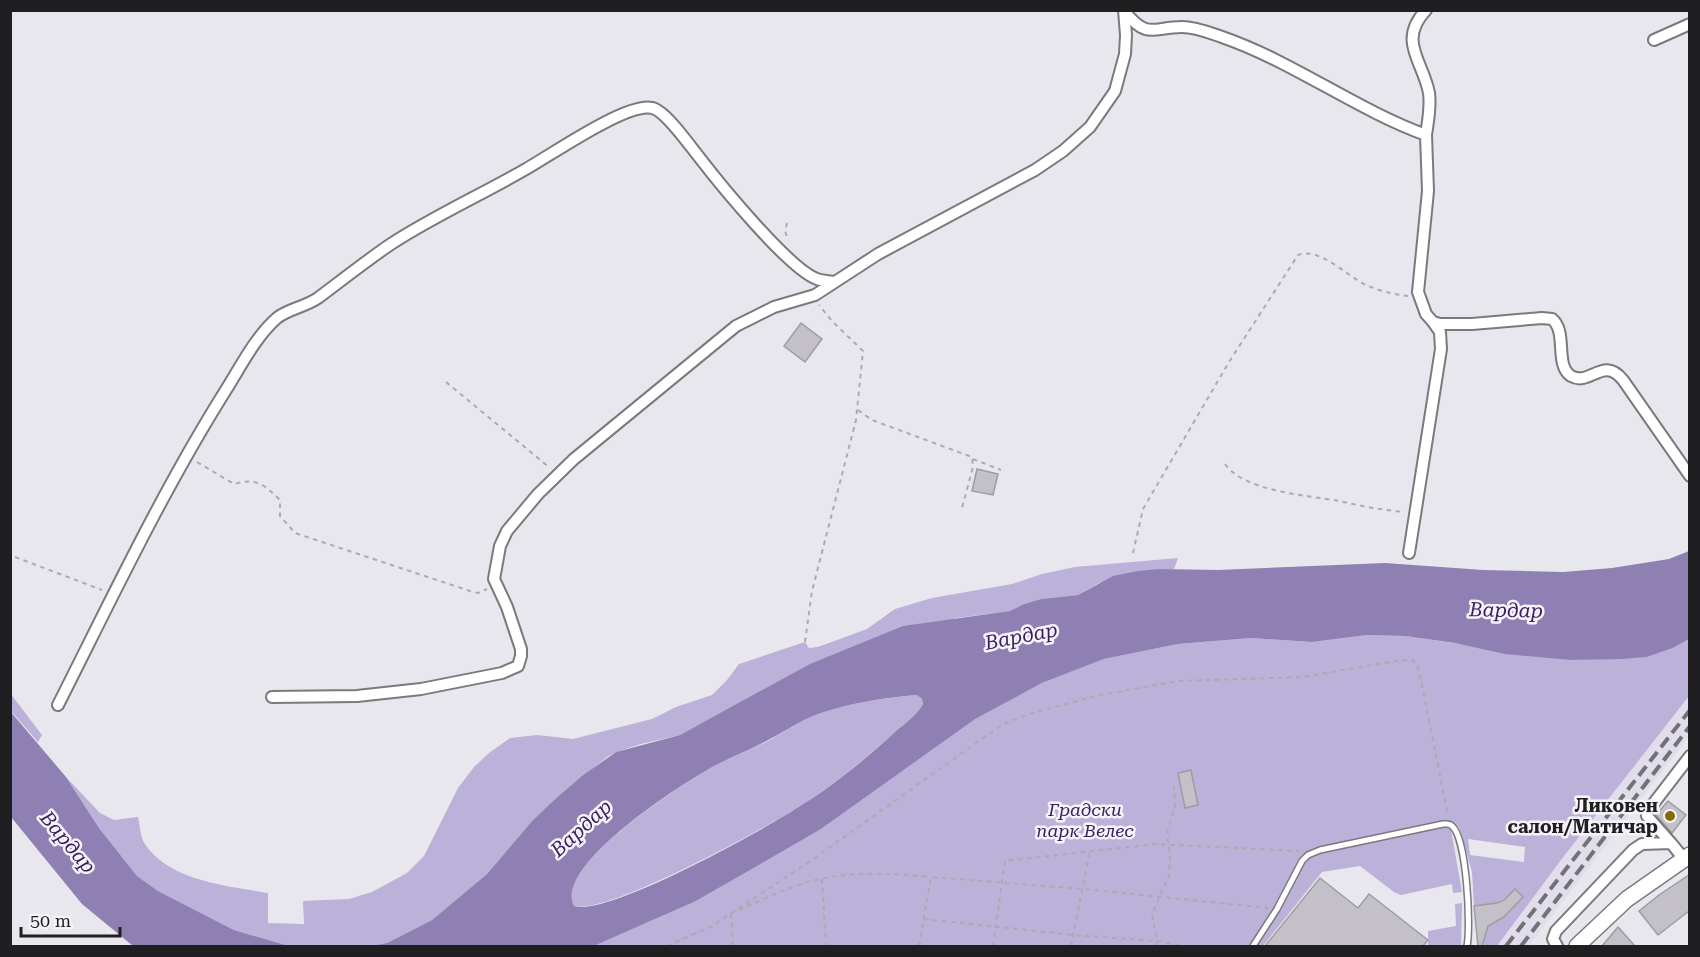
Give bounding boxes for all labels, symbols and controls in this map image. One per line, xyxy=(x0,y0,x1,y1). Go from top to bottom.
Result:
water label: Вардар xyxy=(1468,597,1543,623)
water label: Вардар xyxy=(982,617,1059,655)
water label: Вардар xyxy=(545,794,616,862)
place label: Ликовен салон/Матичар xyxy=(1507,795,1658,837)
park label: Градски парк Велес xyxy=(1036,799,1134,841)
water label: Вардар xyxy=(34,805,101,878)
marker: Ликовен салон/Матичар xyxy=(1663,809,1677,823)
scale bar xyxy=(21,900,120,938)
text: 50 m xyxy=(30,910,71,931)

